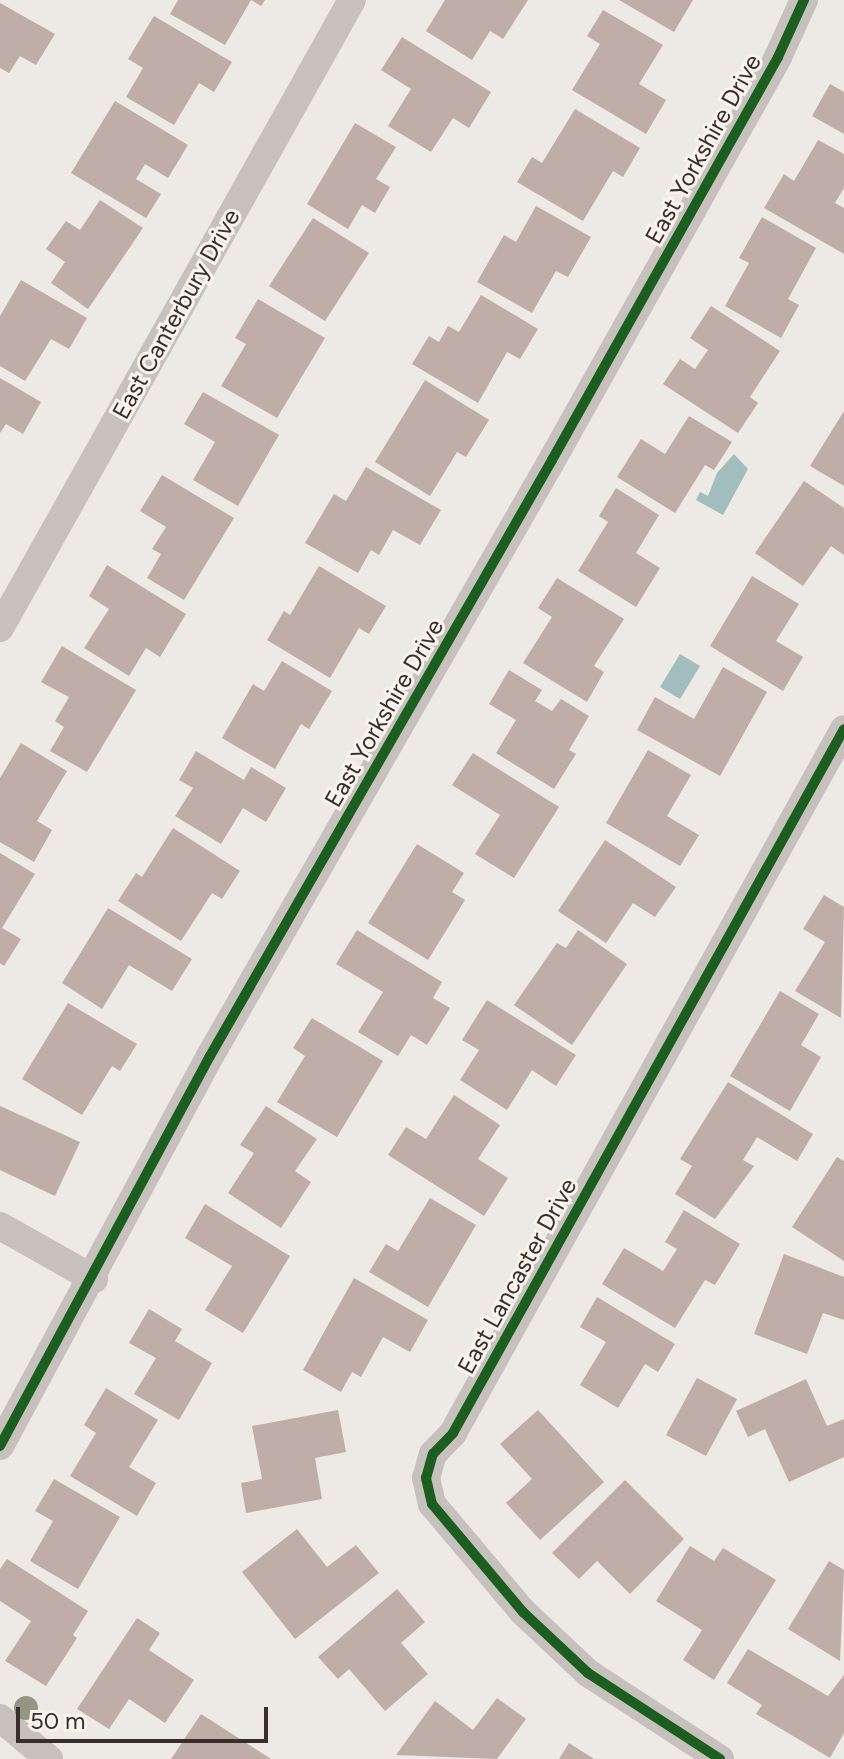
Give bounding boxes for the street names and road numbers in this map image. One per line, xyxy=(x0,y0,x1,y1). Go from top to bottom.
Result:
street label: East Yorkshire Drive xyxy=(639,49,767,249)
street label: East Canterbury Drive xyxy=(106,204,246,424)
street label: East Yorkshire Drive xyxy=(318,614,450,812)
street label: East Lancaster Drive xyxy=(451,1173,583,1379)

